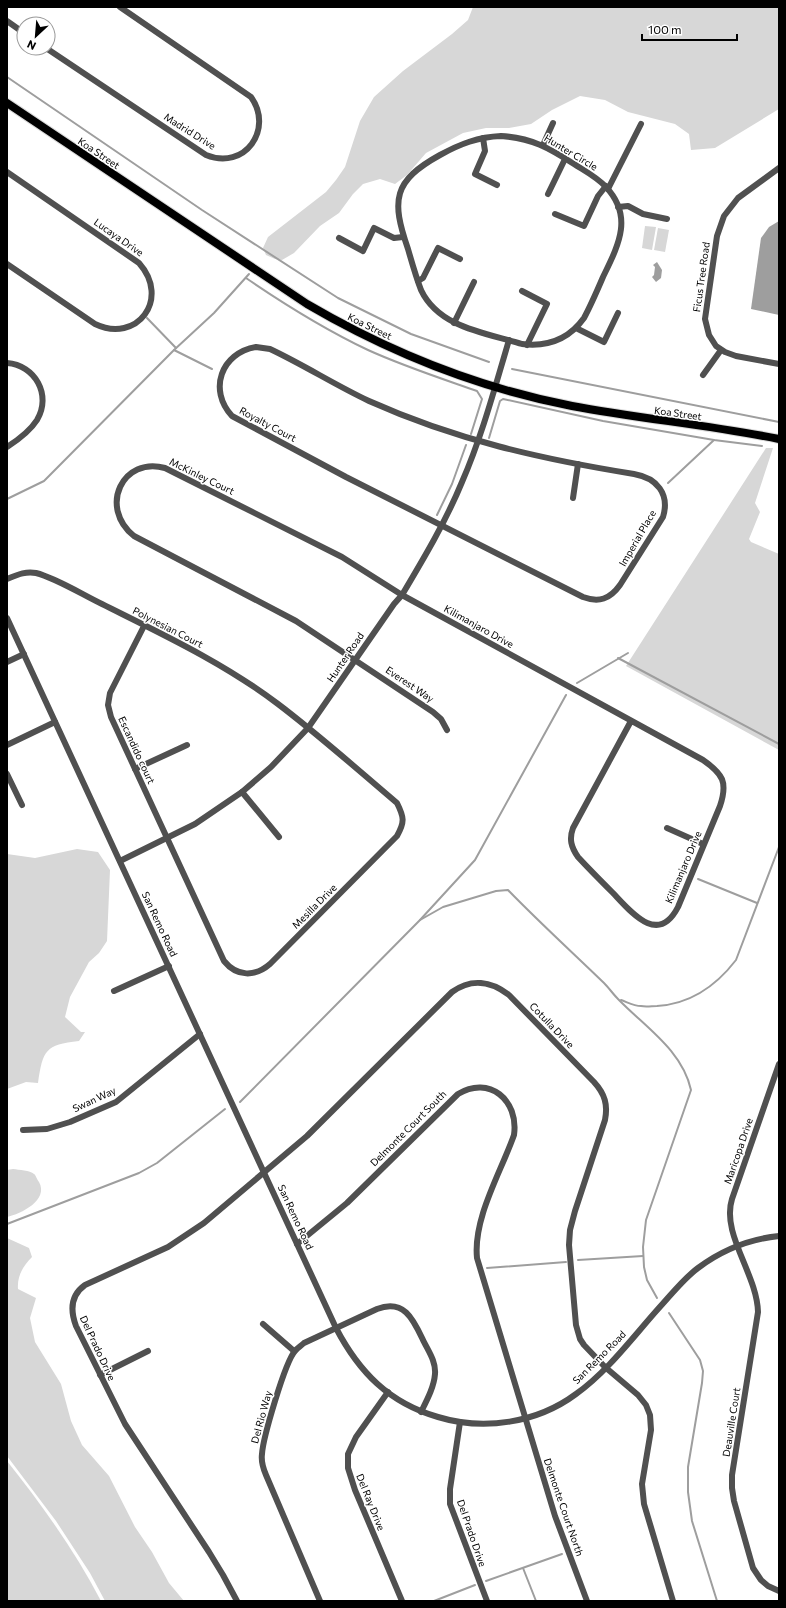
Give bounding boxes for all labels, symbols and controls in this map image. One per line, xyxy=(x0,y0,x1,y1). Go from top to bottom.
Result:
north arrow xyxy=(16,16,56,56)
scale bar xyxy=(642,16,737,42)
text: 100 m xyxy=(648,22,682,36)
text: N xyxy=(25,38,38,53)
street label: Madrid Drive xyxy=(162,110,218,152)
street label: Hunter Circle xyxy=(542,131,600,173)
street label: Koa Street xyxy=(76,135,122,171)
street label: Lucaya Drive xyxy=(92,216,146,258)
street label: Ficus Tree Road xyxy=(690,241,712,313)
street label: Koa Street xyxy=(346,310,394,342)
street label: Royalty Court xyxy=(237,404,299,444)
street label: Koa Street xyxy=(654,404,702,422)
street label: McKinley Court xyxy=(168,455,236,497)
street label: Imperial Place xyxy=(616,508,658,568)
street label: Kilimanjaro Drive xyxy=(442,602,516,650)
street label: Polynesian Court xyxy=(131,604,205,650)
street label: Hunter Road xyxy=(324,630,366,684)
street label: Everest Way xyxy=(384,663,436,705)
street label: Escandido court xyxy=(116,714,158,786)
street label: Kilimanjaro Drive xyxy=(662,829,704,905)
street label: Mesilla Drive xyxy=(289,881,339,931)
street label: San Remo Road xyxy=(140,890,180,959)
street label: Cotulla Drive xyxy=(527,1000,577,1050)
street label: Swan Way xyxy=(70,1084,118,1114)
street label: Delmonte Court South xyxy=(368,1088,448,1168)
street label: Maricopa Drive xyxy=(721,1116,755,1186)
street label: San Remo Road xyxy=(276,1183,316,1252)
street label: Del Prado Drive xyxy=(78,1314,118,1382)
street label: San Remo Road xyxy=(570,1328,628,1386)
street label: Deauville Court xyxy=(720,1387,742,1457)
street label: Del Rio Way xyxy=(248,1389,274,1445)
street label: Delmonte Court North xyxy=(542,1457,586,1557)
street label: Del Ray Drive xyxy=(354,1472,388,1532)
street label: Del Prado Drive xyxy=(455,1498,489,1568)

